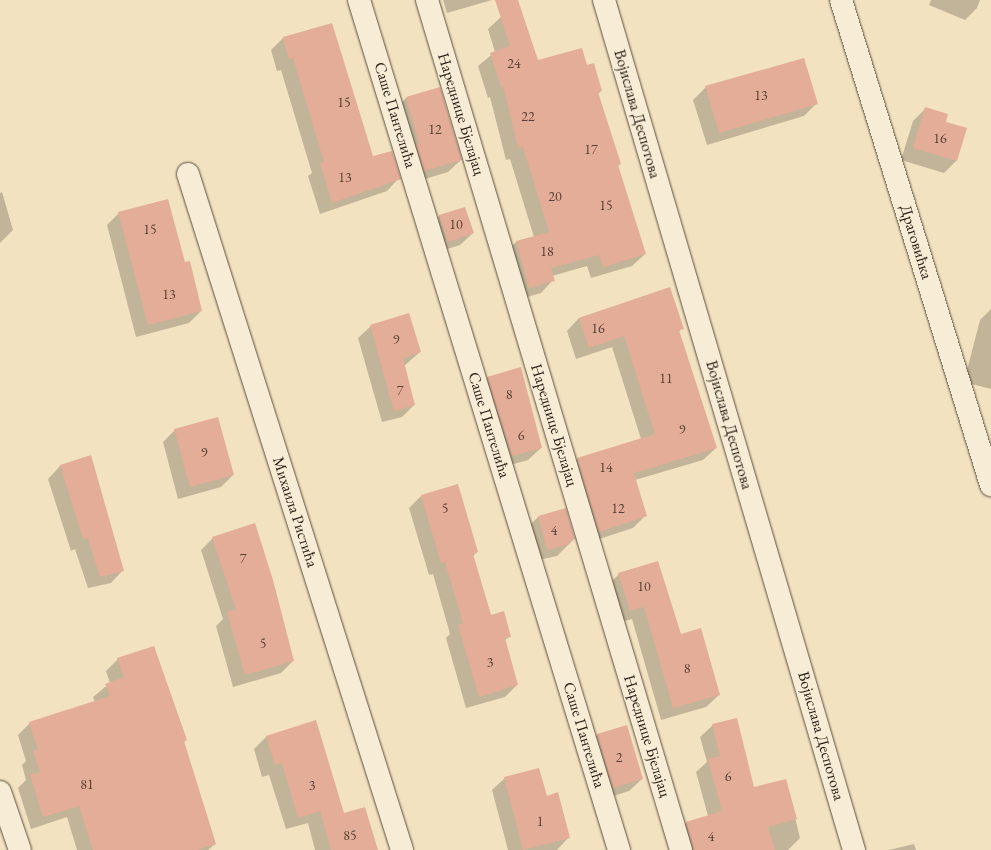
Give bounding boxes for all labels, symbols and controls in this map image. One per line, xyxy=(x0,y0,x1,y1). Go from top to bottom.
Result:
street label: Војислава Деспотова xyxy=(609,47,665,181)
street label: Нареднице Бјелајац xyxy=(433,50,489,178)
house number: 24 xyxy=(507,55,521,71)
street label: Саше Пантелића xyxy=(370,60,420,170)
house number: 13 xyxy=(754,87,768,103)
house number: 15 xyxy=(337,94,351,110)
house number: 22 xyxy=(521,108,535,124)
house number: 12 xyxy=(428,121,442,137)
house number: 16 xyxy=(933,130,947,146)
house number: 17 xyxy=(584,141,598,157)
house number: 13 xyxy=(338,169,352,185)
house number: 20 xyxy=(548,188,562,204)
house number: 15 xyxy=(599,197,613,213)
street label: Драговићка xyxy=(896,203,936,281)
house number: 10 xyxy=(449,216,463,232)
house number: 15 xyxy=(143,221,157,237)
house number: 18 xyxy=(540,243,554,259)
house number: 13 xyxy=(162,286,176,302)
house number: 16 xyxy=(591,320,605,336)
house number: 9 xyxy=(393,331,399,347)
street label: Војислава Деспотова xyxy=(701,358,757,492)
street label: Нареднице Бјелајац xyxy=(526,361,582,489)
street label: Саше Пантелића xyxy=(464,370,514,480)
house number: 11 xyxy=(659,370,673,386)
house number: 7 xyxy=(397,382,403,398)
house number: 8 xyxy=(506,386,512,402)
house number: 9 xyxy=(679,421,685,437)
house number: 6 xyxy=(518,427,524,443)
house number: 9 xyxy=(201,444,207,460)
street label: Михаила Ристића xyxy=(268,454,322,570)
house number: 14 xyxy=(599,459,613,475)
house number: 5 xyxy=(442,500,448,516)
house number: 12 xyxy=(611,500,625,516)
house number: 4 xyxy=(551,522,557,538)
house number: 7 xyxy=(240,550,246,566)
house number: 10 xyxy=(637,578,651,594)
house number: 5 xyxy=(260,635,266,651)
house number: 3 xyxy=(487,654,493,670)
house number: 8 xyxy=(684,660,690,676)
street label: Војислава Деспотова xyxy=(793,669,849,803)
street label: Нареднице Бјелајац xyxy=(619,672,675,800)
street label: Саше Пантелића xyxy=(559,680,609,790)
house number: 2 xyxy=(616,749,622,765)
house number: 6 xyxy=(725,768,731,784)
house number: 81 xyxy=(80,776,94,792)
house number: 3 xyxy=(309,777,315,793)
house number: 1 xyxy=(537,813,543,829)
house number: 85 xyxy=(343,827,357,843)
house number: 4 xyxy=(708,828,714,844)

